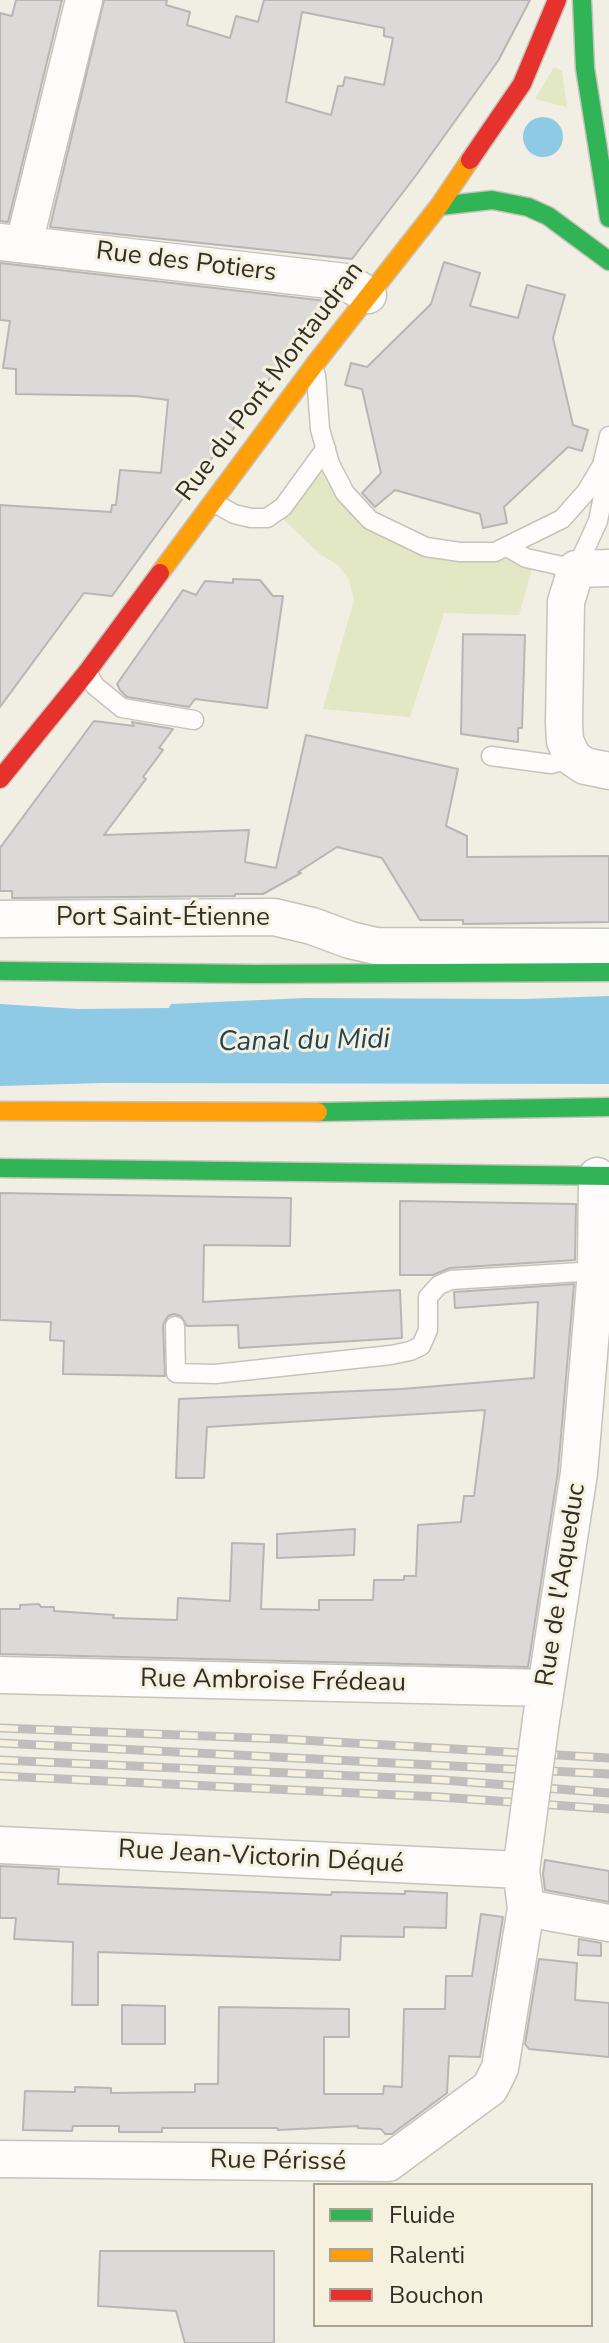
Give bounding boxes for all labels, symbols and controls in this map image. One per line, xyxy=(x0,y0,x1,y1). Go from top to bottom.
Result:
street label: Rue des Potiers xyxy=(94,236,278,290)
street label: Rue du Pont Montaudran xyxy=(171,256,371,508)
street label: Port Saint-Étienne xyxy=(56,903,270,935)
water label: Canal du Midi xyxy=(218,1024,390,1060)
street label: Rue de l'Aqueduc xyxy=(531,1481,593,1689)
street label: Rue Ambroise Frédeau xyxy=(140,1664,406,1700)
street label: Rue Jean-Victorin Déqué xyxy=(117,1835,405,1881)
street label: Rue Périssé xyxy=(210,2145,346,2179)
legend xyxy=(313,2183,593,2327)
text: Fluide xyxy=(389,2199,455,2231)
text: Ralenti xyxy=(389,2239,465,2271)
text: Bouchon xyxy=(389,2279,484,2311)

